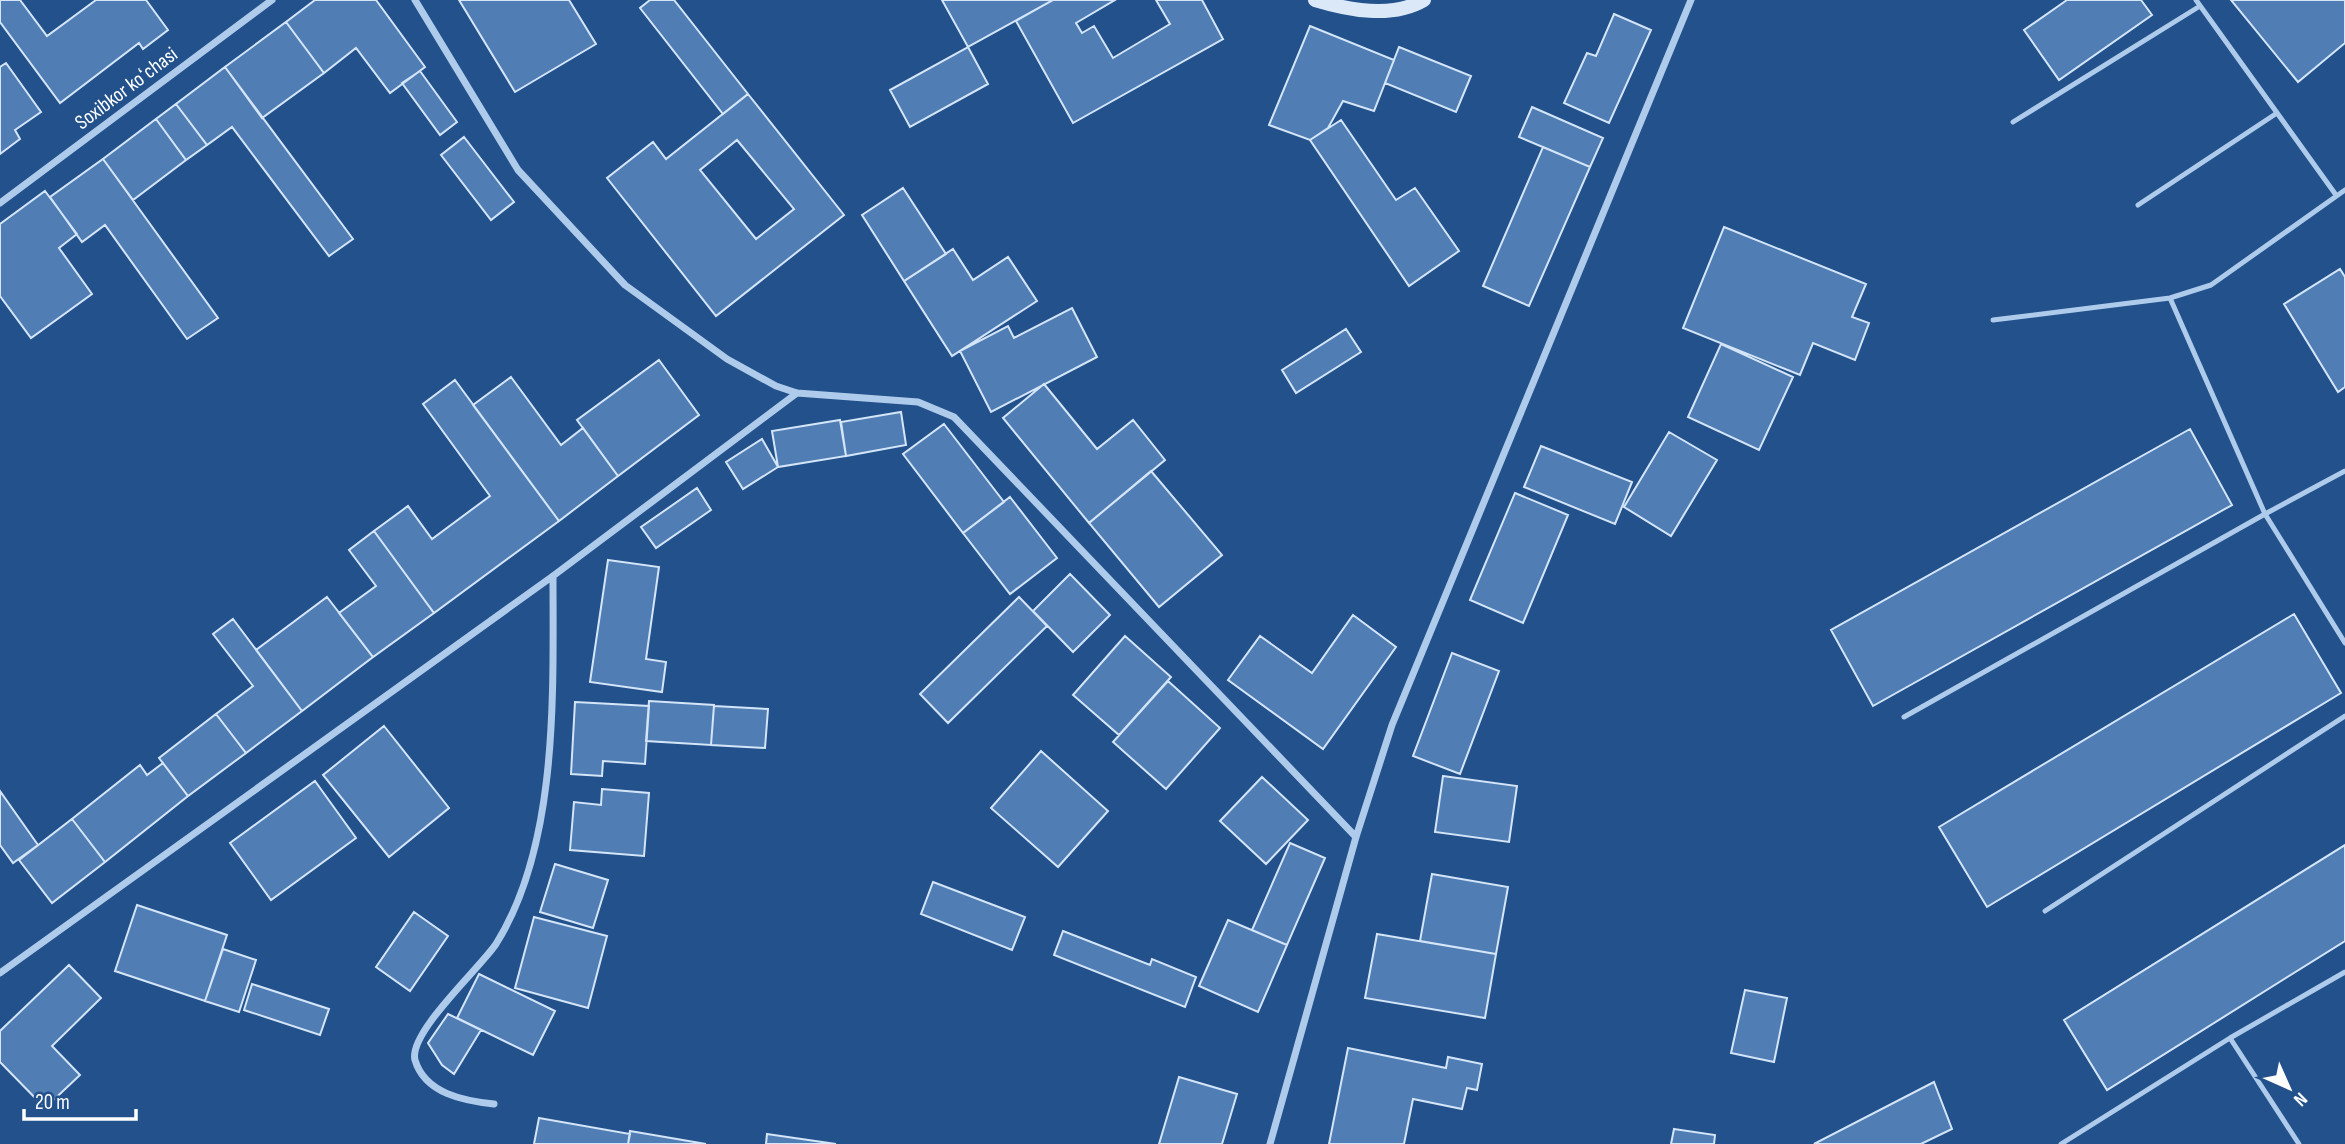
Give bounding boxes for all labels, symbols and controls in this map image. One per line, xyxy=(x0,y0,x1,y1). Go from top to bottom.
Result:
street label: Soxibkor koʻchasi xyxy=(70,42,182,135)
north arrow xyxy=(2254,1053,2324,1123)
scale bar xyxy=(24,1078,136,1122)
text: N xyxy=(2288,1087,2312,1111)
text: 20 m xyxy=(35,1090,70,1115)

